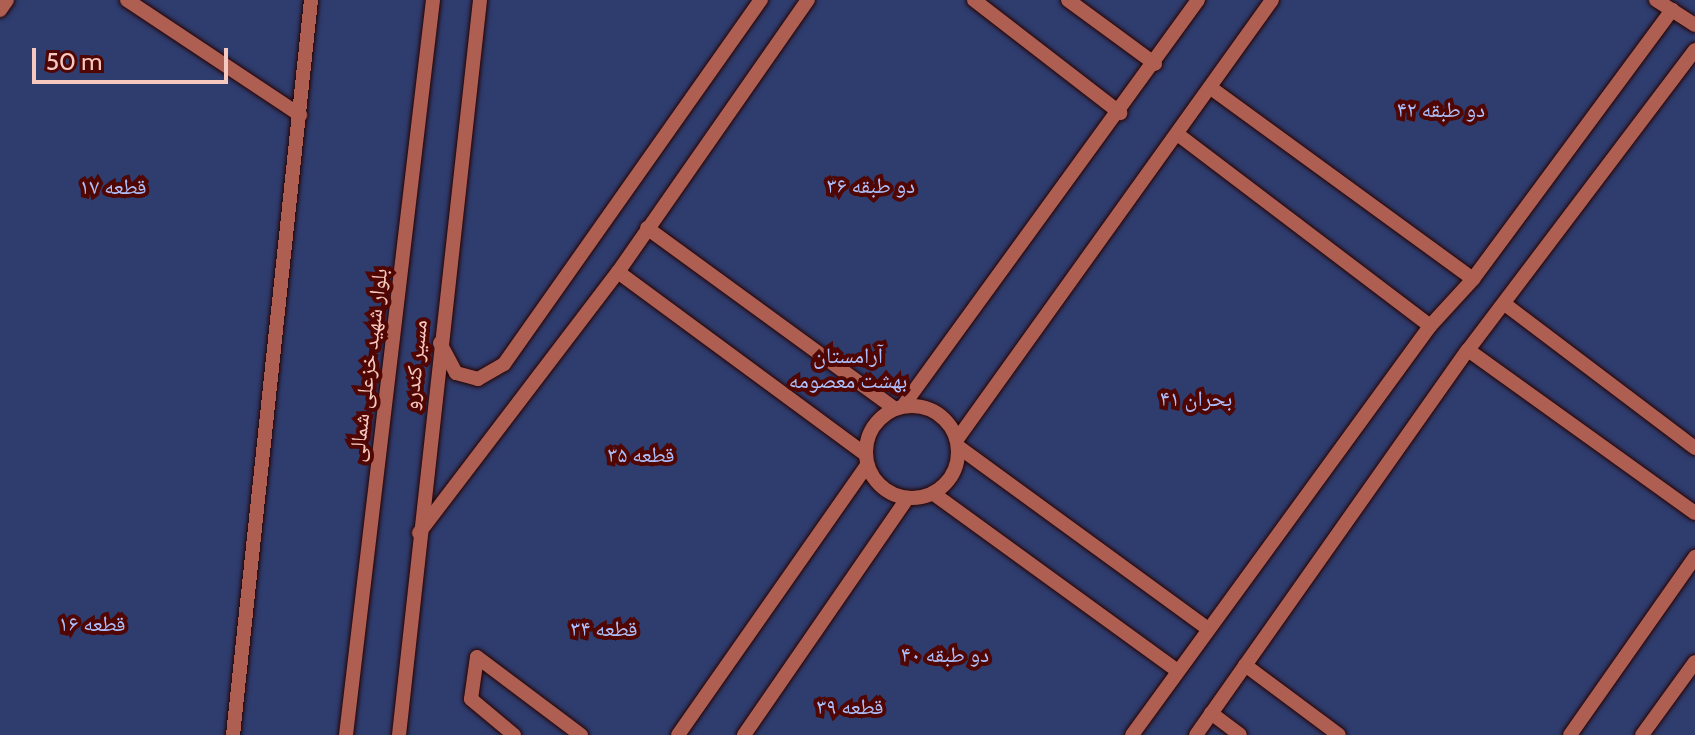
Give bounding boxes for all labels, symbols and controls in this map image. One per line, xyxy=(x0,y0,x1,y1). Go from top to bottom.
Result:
scale bar xyxy=(36,32,232,82)
text: 50 m xyxy=(46,47,102,76)
park label: ۴۲ دو طبقه xyxy=(1397,97,1485,123)
park label: ۳۶ دو طبقه xyxy=(827,173,915,199)
park label: قطعه ۱۷ xyxy=(80,174,146,200)
street label: بلوار شهید خزعلی شمالی xyxy=(343,267,393,463)
street label: مسیر کندرو xyxy=(397,318,433,412)
park label: آرامستان بهشت معصومه xyxy=(789,342,907,394)
park label: ۴۱ بحران xyxy=(1160,386,1232,412)
park label: قطعه ۳۵ xyxy=(608,442,674,468)
park label: قطعه ۱۶ xyxy=(59,611,125,637)
park label: قطعه ۳۴ xyxy=(571,616,637,642)
park label: ۴۰ دو طبقه xyxy=(901,642,989,668)
park label: قطعه ۳۹ xyxy=(817,694,883,720)

